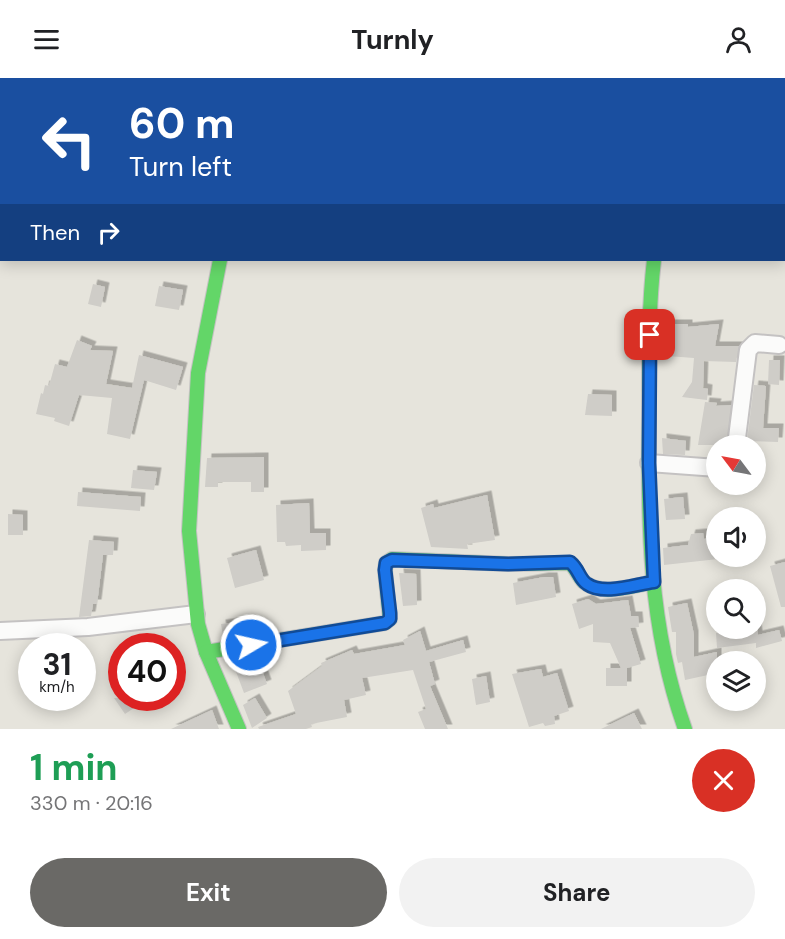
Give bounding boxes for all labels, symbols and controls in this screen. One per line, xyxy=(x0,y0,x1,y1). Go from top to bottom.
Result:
text: Turnly xyxy=(351,22,434,57)
icon: menu xyxy=(30,23,63,56)
icon: person xyxy=(722,23,755,56)
text: 60 m xyxy=(129,96,235,151)
icon: left xyxy=(30,102,108,180)
text: Turn left xyxy=(129,149,232,184)
icon: right xyxy=(92,216,125,249)
text: Then xyxy=(30,218,80,247)
pin xyxy=(624,309,675,360)
icon: arrive xyxy=(633,318,666,351)
north arrow xyxy=(706,435,766,495)
map controls xyxy=(706,435,766,711)
button: sound xyxy=(706,507,766,567)
button: search xyxy=(706,579,766,639)
position arrow xyxy=(219,613,283,677)
speed limit sign: 40 xyxy=(108,633,186,711)
text: 31 xyxy=(43,645,71,684)
button: layers xyxy=(706,651,766,711)
text: km/h xyxy=(39,677,75,697)
text: 1 min xyxy=(30,744,118,791)
button: close xyxy=(692,749,755,812)
text: 330 m · 20:16 xyxy=(30,790,153,816)
button: Exit xyxy=(30,858,387,927)
button: Share xyxy=(399,858,755,927)

